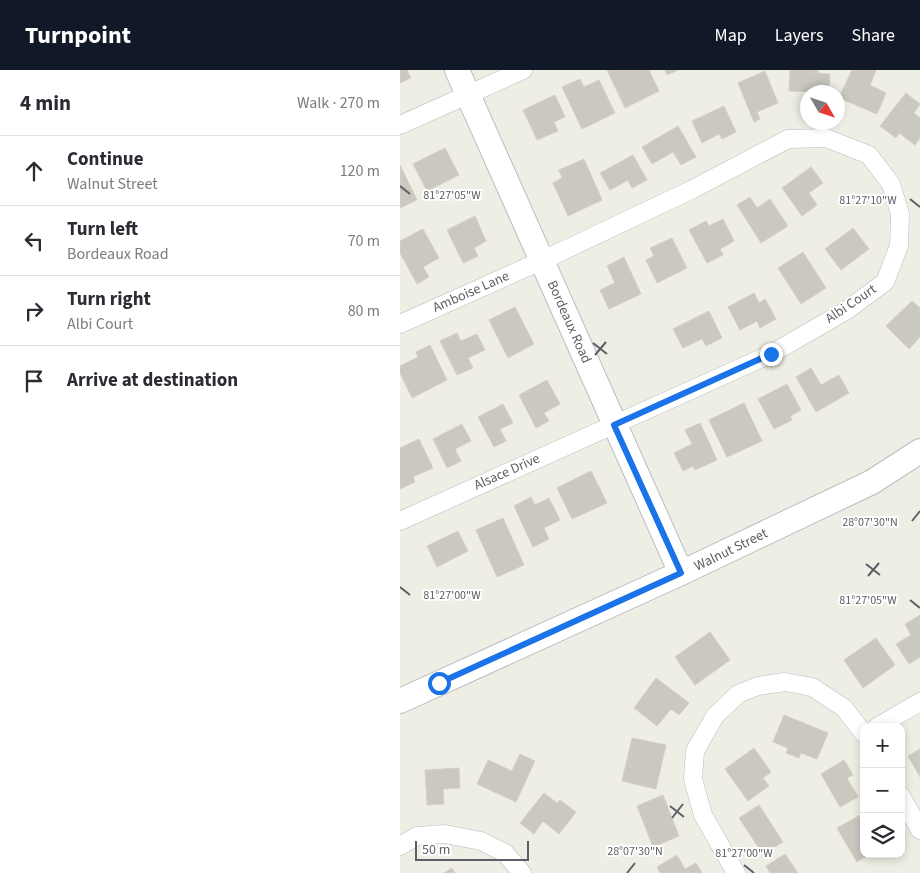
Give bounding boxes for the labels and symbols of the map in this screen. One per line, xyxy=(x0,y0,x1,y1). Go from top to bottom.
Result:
north arrow xyxy=(800,85,845,130)
text: 81°27'05"W xyxy=(423,187,481,204)
text: 81°27'10"W xyxy=(839,192,897,209)
street label: Amboise Lane xyxy=(429,266,513,318)
street label: Bordeaux Road xyxy=(542,277,596,367)
street label: Albi Court xyxy=(821,279,881,328)
route end xyxy=(760,343,783,366)
street label: Alsace Drive xyxy=(471,449,543,495)
text: 28°07'30"N xyxy=(842,514,898,531)
street label: Walnut Street xyxy=(691,524,771,576)
text: 81°27'00"W xyxy=(423,587,481,604)
text: 81°27'05"W xyxy=(839,592,897,609)
route start xyxy=(428,672,451,695)
scale bar xyxy=(415,838,529,861)
text: 28°07'30"N xyxy=(607,843,663,860)
text: 81°27'00"W xyxy=(715,845,773,862)

